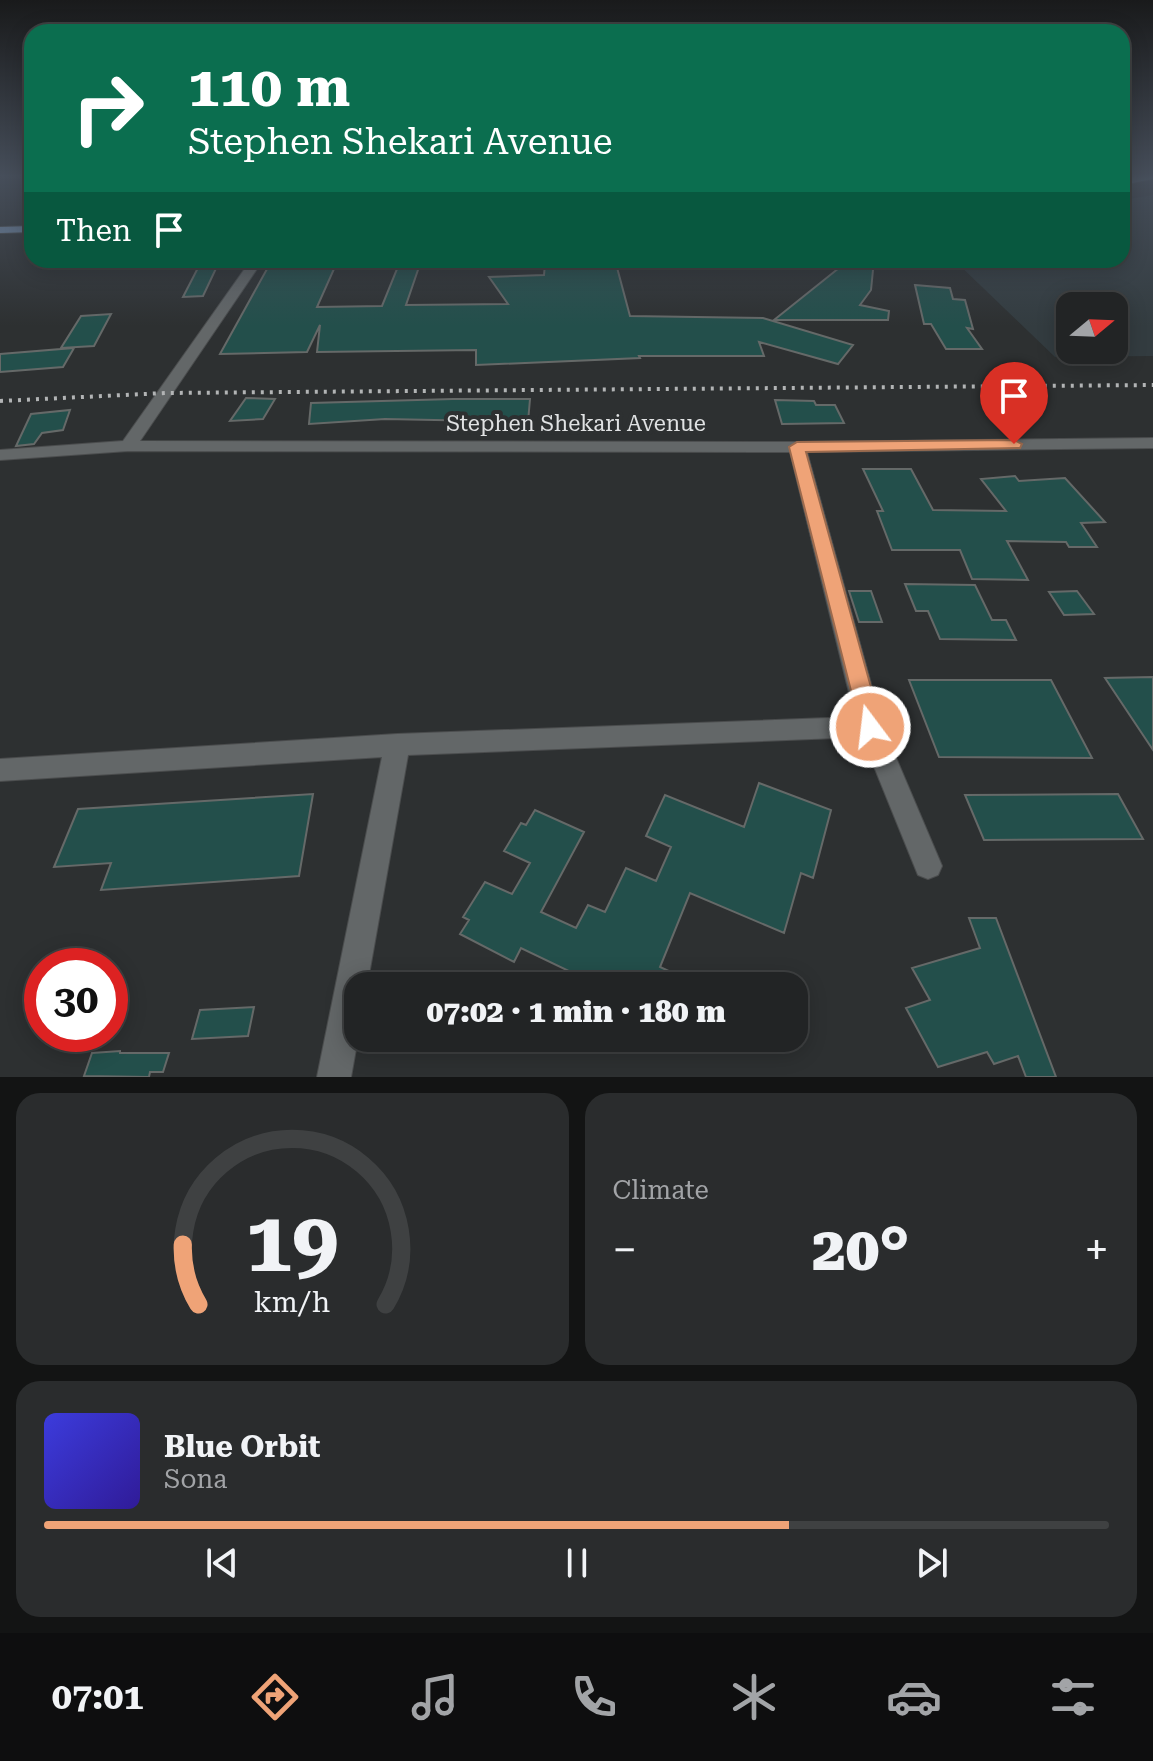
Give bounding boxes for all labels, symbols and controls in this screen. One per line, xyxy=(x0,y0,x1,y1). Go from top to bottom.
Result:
text: 110 m xyxy=(188,54,350,120)
icon: right xyxy=(56,56,160,160)
text: Stephen Shekari Avenue xyxy=(188,121,613,163)
icon: arrive xyxy=(147,208,191,252)
text: Then xyxy=(56,213,131,248)
north arrow xyxy=(1056,292,1128,364)
map controls xyxy=(1056,292,1128,364)
pin xyxy=(980,362,1048,444)
icon: arrive xyxy=(992,374,1036,418)
street label: Stephen Shekari Avenue xyxy=(446,411,706,436)
position arrow xyxy=(828,685,912,769)
speed limit sign: 30 xyxy=(24,948,128,1052)
text: 07:02 · 1 min · 180 m xyxy=(426,994,726,1029)
text: Climate xyxy=(613,1175,709,1205)
text: 19 xyxy=(246,1194,339,1291)
text: 20° xyxy=(812,1214,909,1285)
text: − xyxy=(613,1224,637,1276)
text: + xyxy=(1084,1224,1109,1276)
text: km/h xyxy=(254,1285,331,1319)
text: Blue Orbit xyxy=(164,1429,320,1464)
text: Sona xyxy=(164,1464,227,1494)
icon: previous xyxy=(200,1541,244,1585)
icon: pause xyxy=(555,1541,599,1585)
icon: next xyxy=(910,1541,954,1585)
icon: directions xyxy=(247,1669,303,1725)
icon: music xyxy=(407,1669,463,1725)
icon: phone xyxy=(566,1669,622,1725)
icon: climate xyxy=(726,1669,782,1725)
icon: car xyxy=(886,1669,942,1725)
icon: filters xyxy=(1045,1669,1101,1725)
text: 07:01 xyxy=(52,1676,144,1718)

